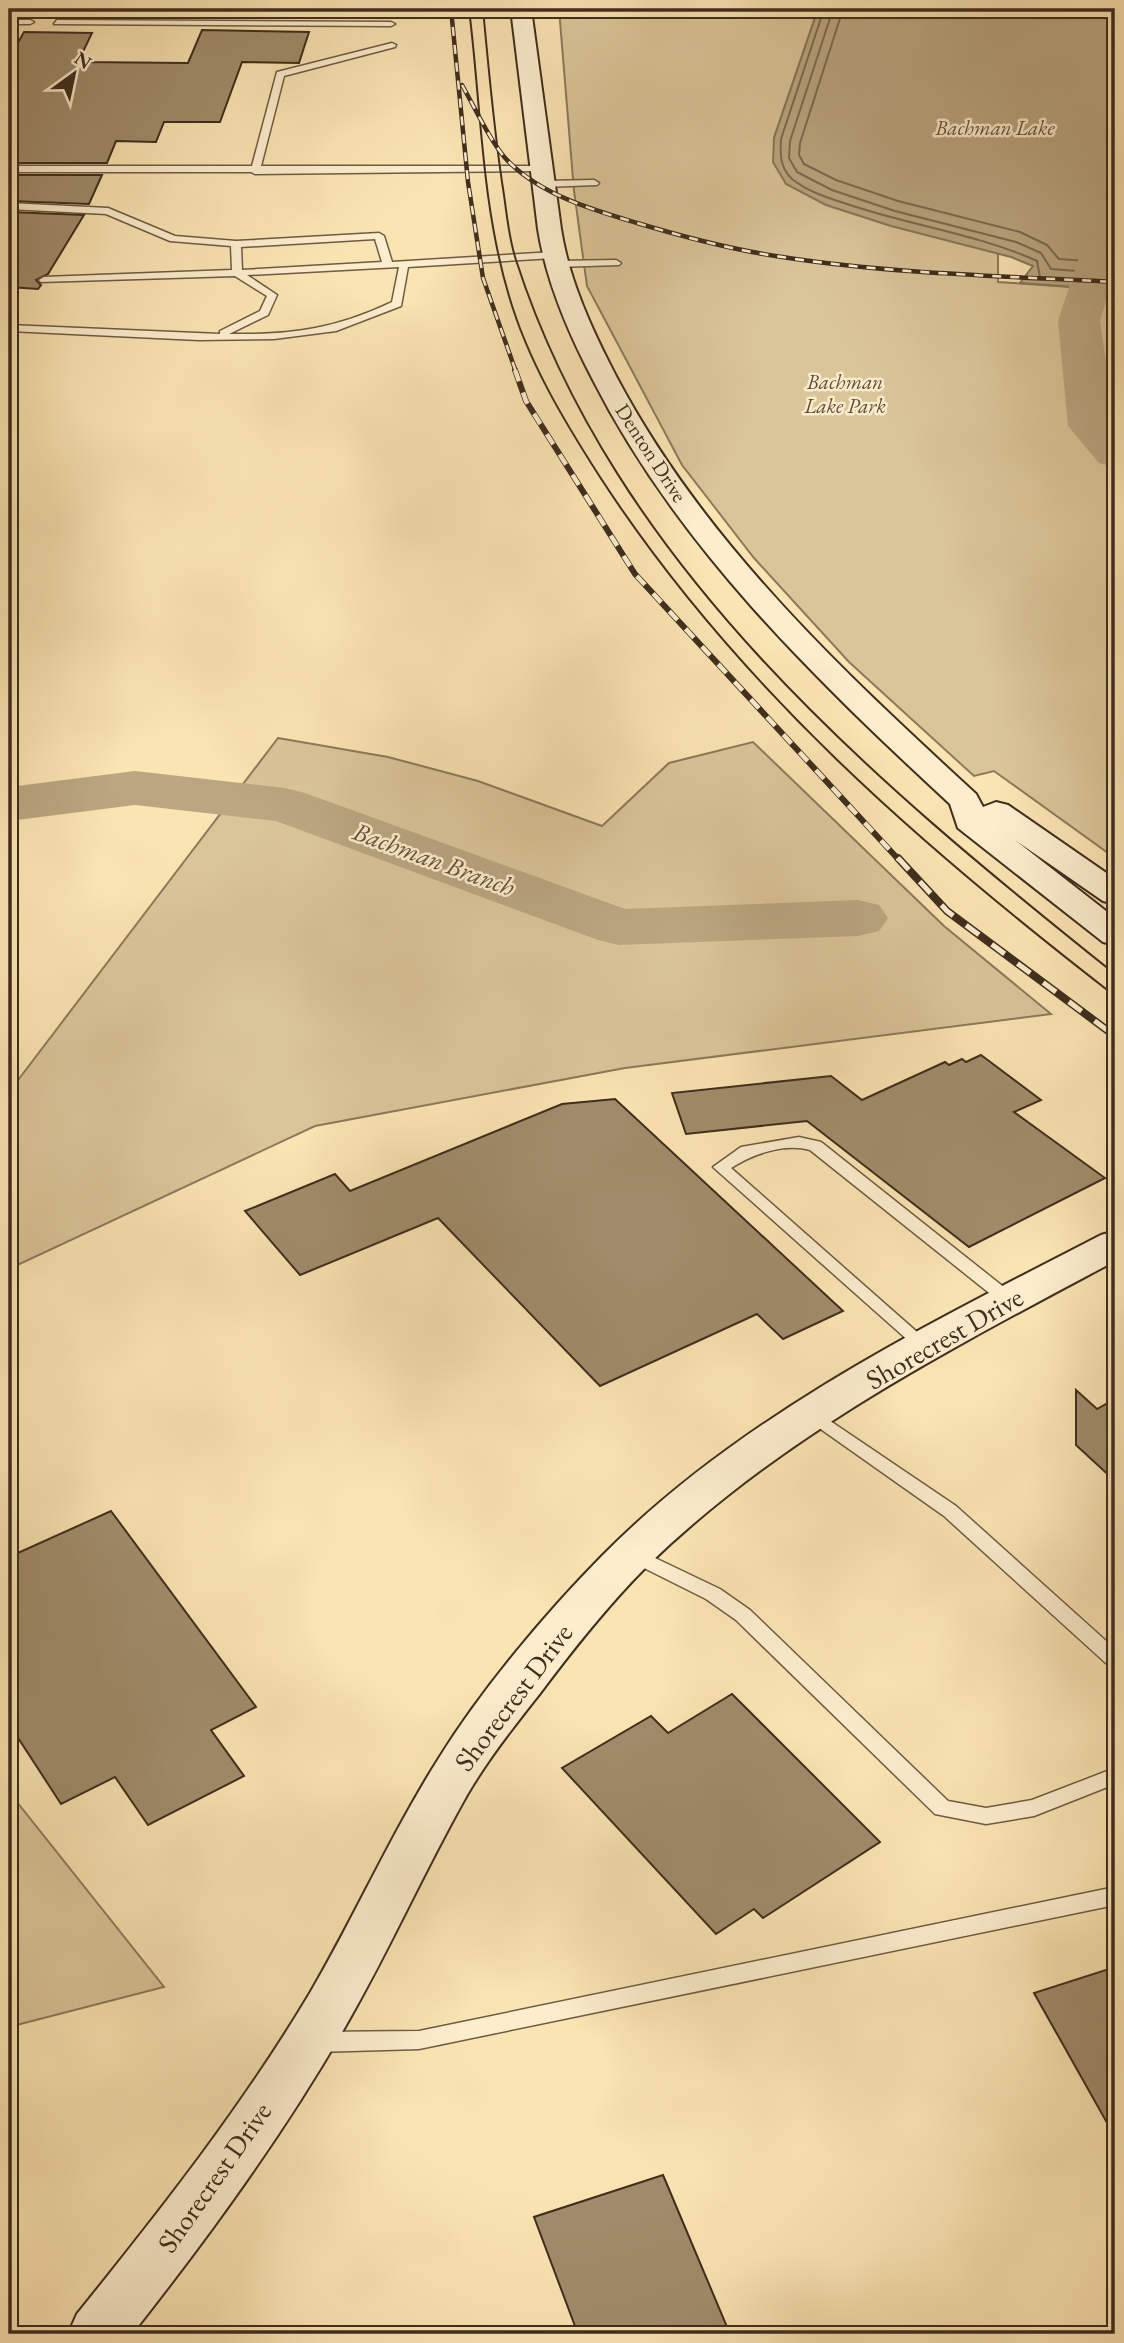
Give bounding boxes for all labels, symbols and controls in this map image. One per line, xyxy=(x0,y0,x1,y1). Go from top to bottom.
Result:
north arrow xyxy=(38,38,108,108)
text: N xyxy=(70,45,97,75)
water label: Bachman Lake xyxy=(934,114,1055,141)
park label: Bachman Lake Park xyxy=(803,368,886,419)
street label: Denton Drive xyxy=(610,398,693,507)
water label: Bachman Branch xyxy=(348,814,520,904)
street label: Shorecrest Drive xyxy=(859,1278,1029,1398)
street label: Shorecrest Drive xyxy=(446,1616,580,1778)
street label: Shorecrest Drive xyxy=(149,2095,279,2259)

